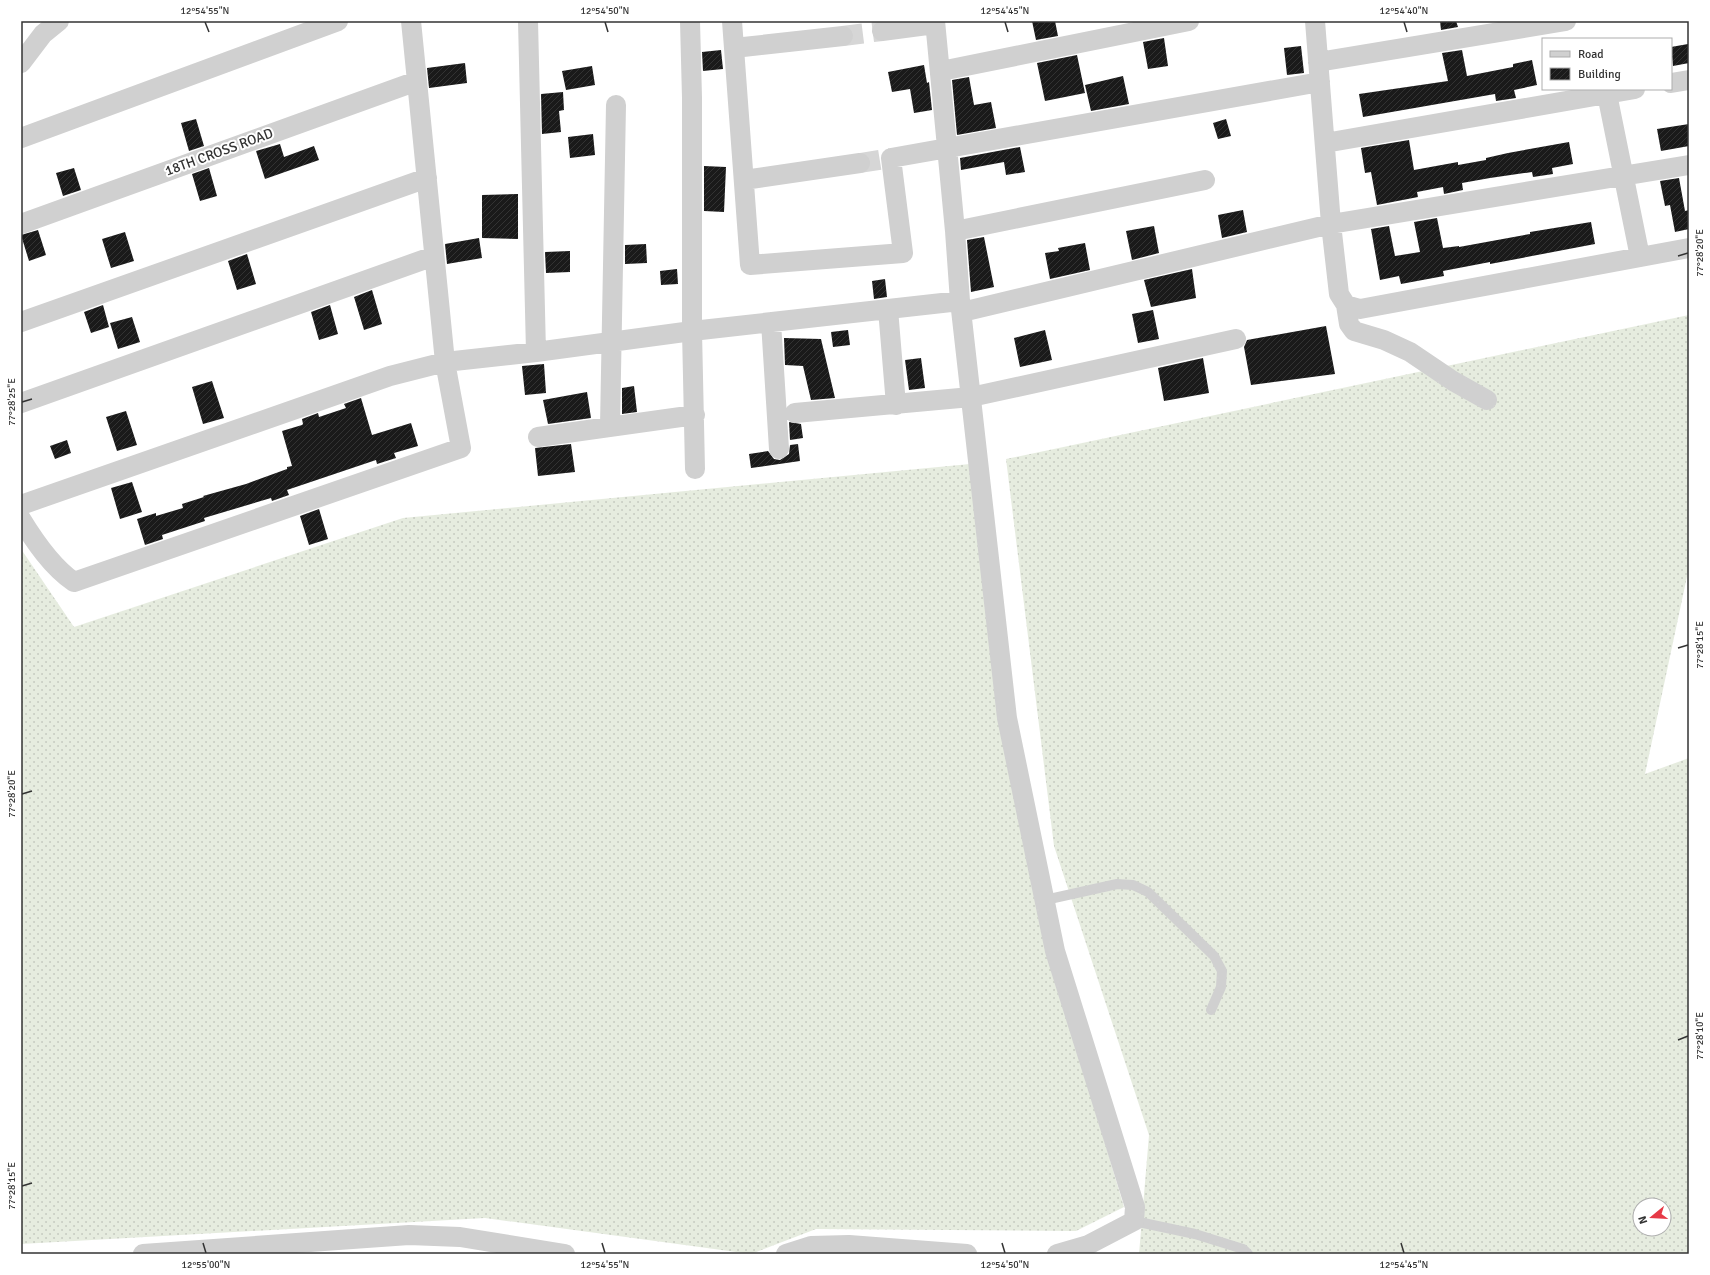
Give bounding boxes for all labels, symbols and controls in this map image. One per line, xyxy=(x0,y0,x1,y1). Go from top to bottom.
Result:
text: 12°54'55"N xyxy=(181,5,229,17)
text: 12°54'50"N xyxy=(581,5,629,17)
text: 12°54'45"N xyxy=(981,5,1029,17)
text: 12°54'40"N xyxy=(1380,5,1428,17)
legend xyxy=(1542,38,1672,90)
text: Road xyxy=(1578,47,1604,62)
text: Building xyxy=(1578,67,1621,82)
street label: 18TH CROSS ROAD xyxy=(163,125,275,179)
text: 77°28'20"E xyxy=(1694,229,1706,277)
text: 77°28'25"E xyxy=(6,378,18,426)
text: 77°28'15"E xyxy=(1694,621,1706,669)
text: 77°28'20"E xyxy=(6,770,18,818)
text: 77°28'10"E xyxy=(1694,1012,1706,1060)
text: 77°28'15"E xyxy=(6,1162,18,1210)
north arrow xyxy=(1632,1197,1672,1237)
text: N xyxy=(1636,1214,1650,1226)
text: 12°55'00"N xyxy=(182,1259,230,1271)
text: 12°54'55"N xyxy=(581,1259,629,1271)
text: 12°54'50"N xyxy=(981,1259,1029,1271)
text: 12°54'45"N xyxy=(1380,1259,1428,1271)

